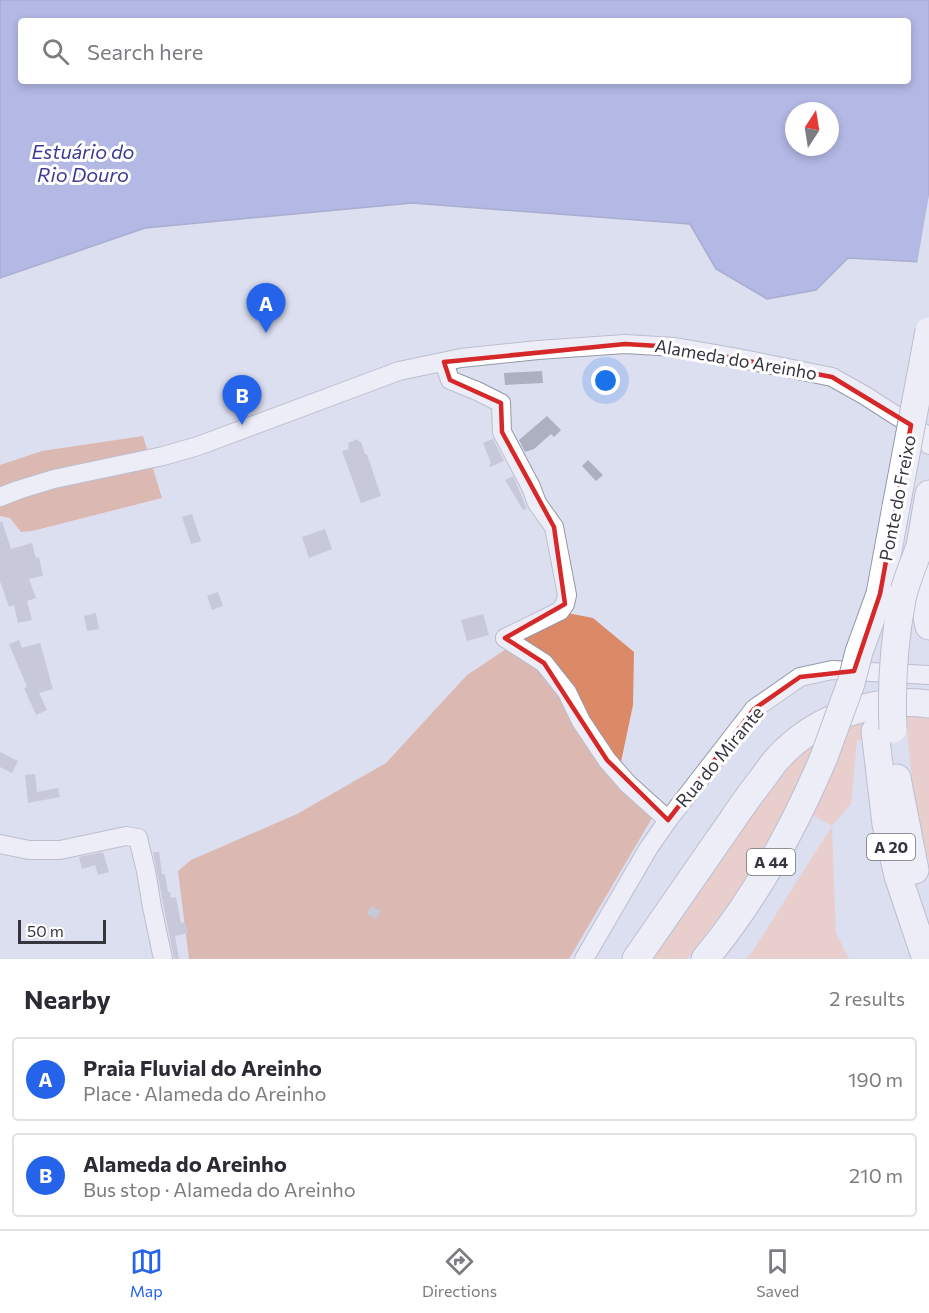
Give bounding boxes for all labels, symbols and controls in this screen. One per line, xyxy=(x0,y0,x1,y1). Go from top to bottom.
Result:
search box xyxy=(18,18,911,84)
icon: search xyxy=(39,35,72,68)
text: Search here xyxy=(87,38,203,65)
north arrow xyxy=(785,102,839,156)
water label: Estuário do Rio Douro xyxy=(31,139,135,186)
pin: A xyxy=(246,284,286,333)
street label: Alameda do Areinho xyxy=(653,334,819,384)
your location xyxy=(591,366,620,395)
pin: B xyxy=(222,376,262,425)
street label: Ponte do Freixo xyxy=(874,433,920,563)
street label: Rua do Mirante xyxy=(671,701,768,811)
road number: A 20 xyxy=(867,834,915,860)
road number: A 44 xyxy=(747,849,795,875)
scale bar xyxy=(18,917,106,944)
text: 50 m xyxy=(27,921,64,940)
text: Nearby xyxy=(24,983,111,1014)
text: 2 results xyxy=(829,986,905,1010)
text: Praia Fluvial do Areinho xyxy=(83,1054,322,1081)
text: A xyxy=(38,1067,53,1091)
text: 190 m xyxy=(848,1067,903,1091)
text: Place · Alameda do Areinho xyxy=(83,1081,326,1105)
text: Alameda do Areinho xyxy=(83,1150,287,1177)
text: B xyxy=(39,1163,52,1187)
text: 210 m xyxy=(849,1163,903,1187)
text: Bus stop · Alameda do Areinho xyxy=(83,1177,356,1201)
tab: Map xyxy=(130,1245,163,1300)
tab: Directions xyxy=(422,1245,497,1300)
tab: Saved xyxy=(756,1245,799,1300)

